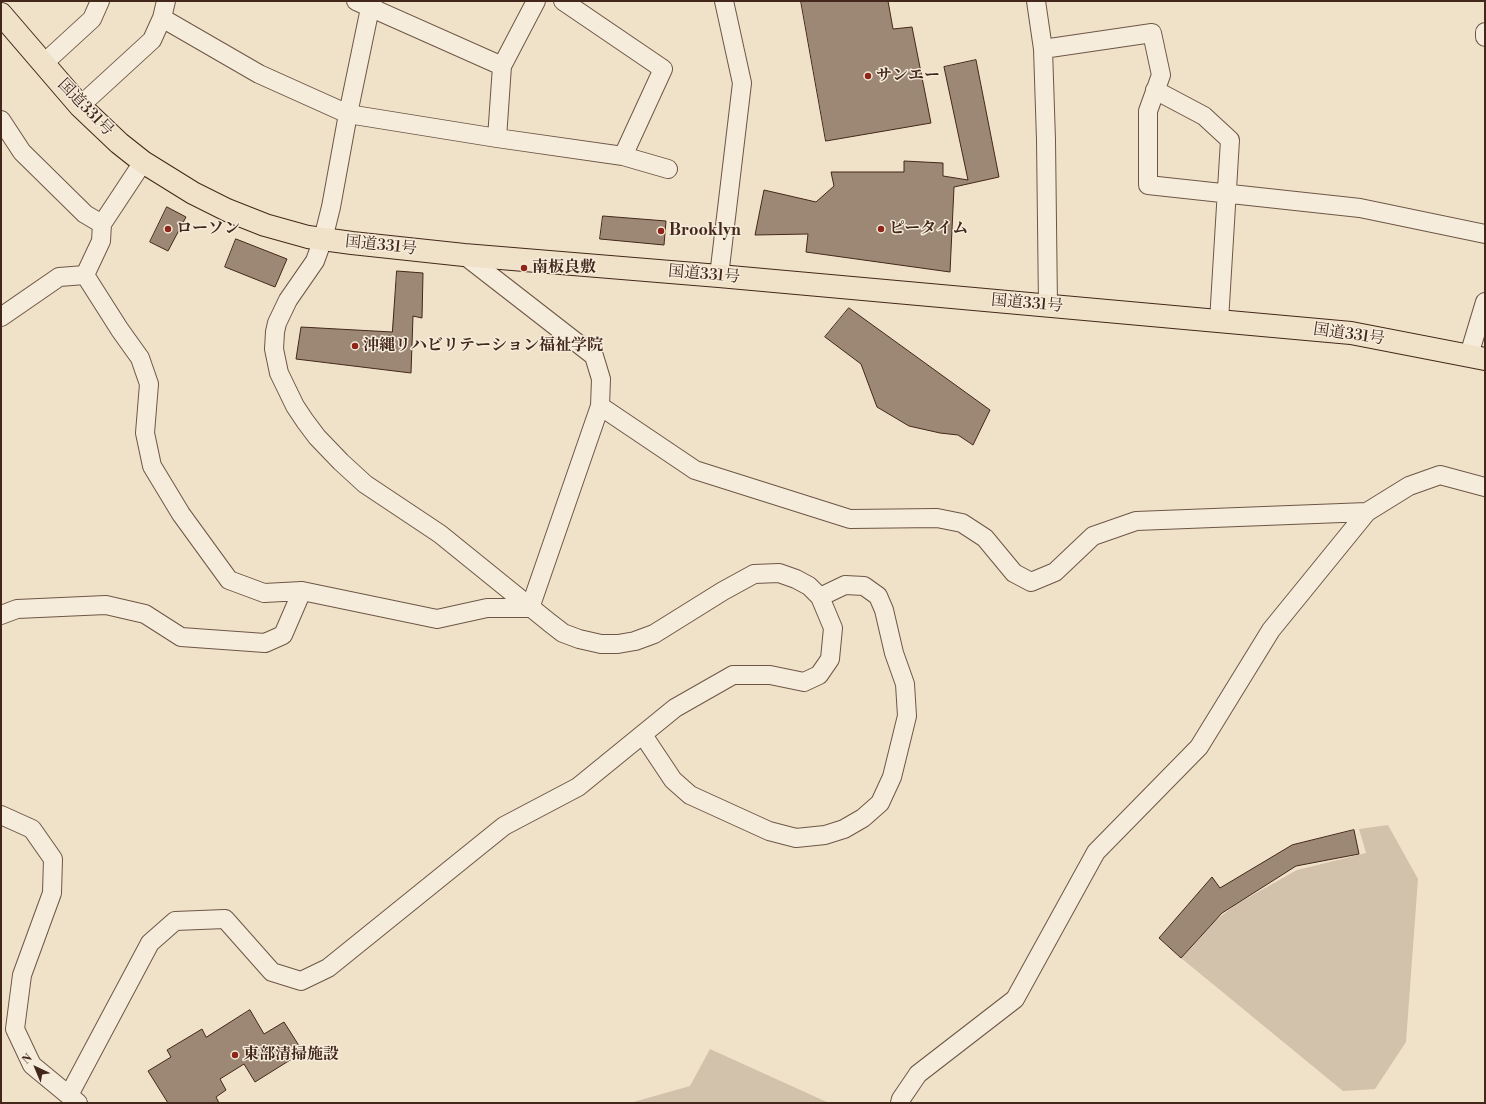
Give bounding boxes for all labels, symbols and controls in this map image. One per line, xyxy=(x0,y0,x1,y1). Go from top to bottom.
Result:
place label: サンエー xyxy=(876,66,940,86)
marker: サンエー xyxy=(863,71,873,81)
street label: 国道331号 xyxy=(53,75,117,141)
place label: ローソン xyxy=(176,219,240,239)
place label: ピータイム xyxy=(889,219,968,239)
place label: Brooklyn xyxy=(669,221,741,241)
marker: ローソン xyxy=(163,224,173,234)
marker: ピータイム xyxy=(876,224,886,234)
marker: Brooklyn xyxy=(656,226,666,236)
street label: 国道331号 xyxy=(344,233,418,259)
place label: 南板良敷 xyxy=(532,258,596,278)
street label: 国道331号 xyxy=(667,262,741,288)
marker: 南板良敷 xyxy=(519,263,529,273)
street label: 国道331号 xyxy=(990,291,1064,317)
street label: 国道331号 xyxy=(1312,320,1386,350)
place label: 沖縄リハビリテーション福祉学院 xyxy=(363,336,603,356)
marker: 沖縄リハビリテーション福祉学院 xyxy=(350,341,360,351)
place label: 東部清掃施設 xyxy=(243,1045,339,1065)
north arrow xyxy=(16,1048,56,1088)
marker: 東部清掃施設 xyxy=(230,1050,240,1060)
text: N xyxy=(20,1051,36,1067)

